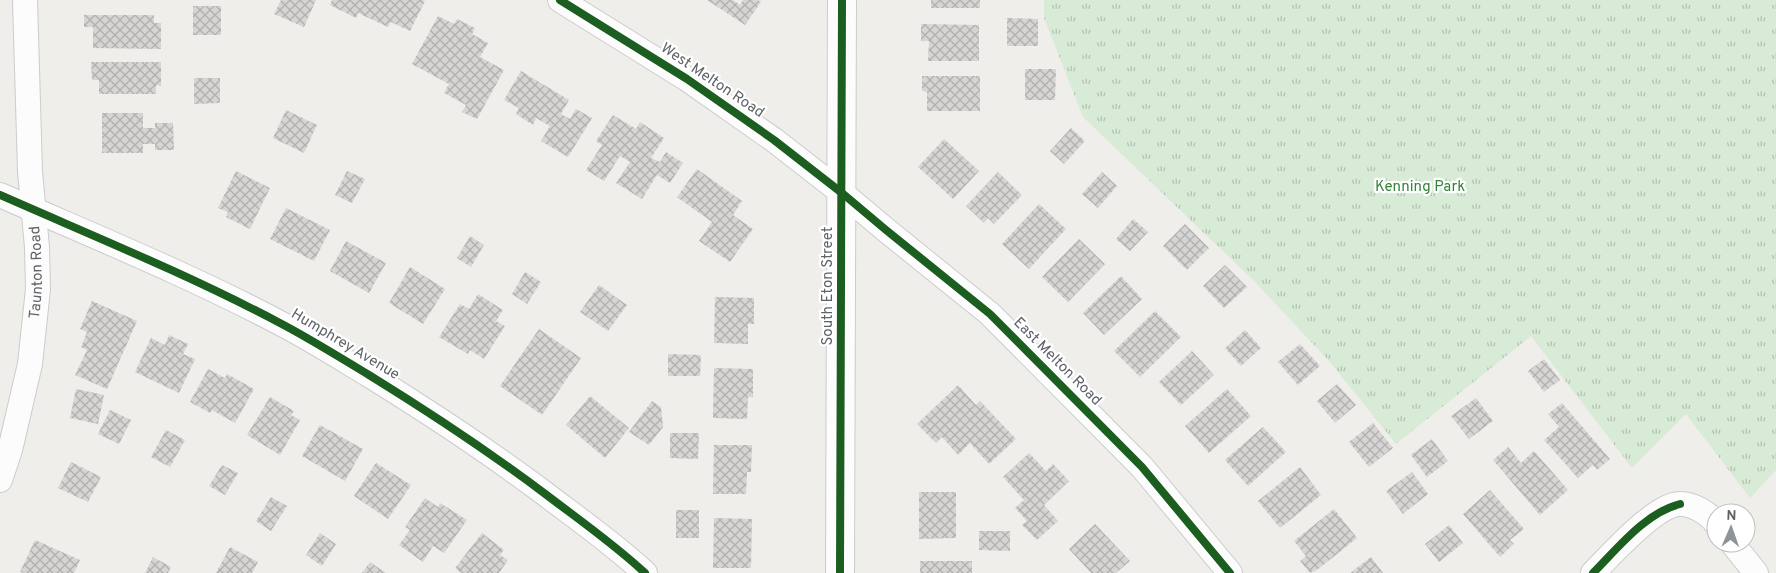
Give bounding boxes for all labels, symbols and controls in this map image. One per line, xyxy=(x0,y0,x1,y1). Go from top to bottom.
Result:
street label: West Melton Road xyxy=(657,39,767,123)
park label: Kenning Park xyxy=(1375,178,1465,197)
street label: Taunton Road xyxy=(25,225,48,320)
street label: South Eton Street xyxy=(819,227,838,345)
street label: Humphrey Avenue xyxy=(287,305,403,385)
street label: East Melton Road xyxy=(1009,314,1105,410)
north arrow xyxy=(1706,503,1756,553)
text: N xyxy=(1726,508,1737,525)

